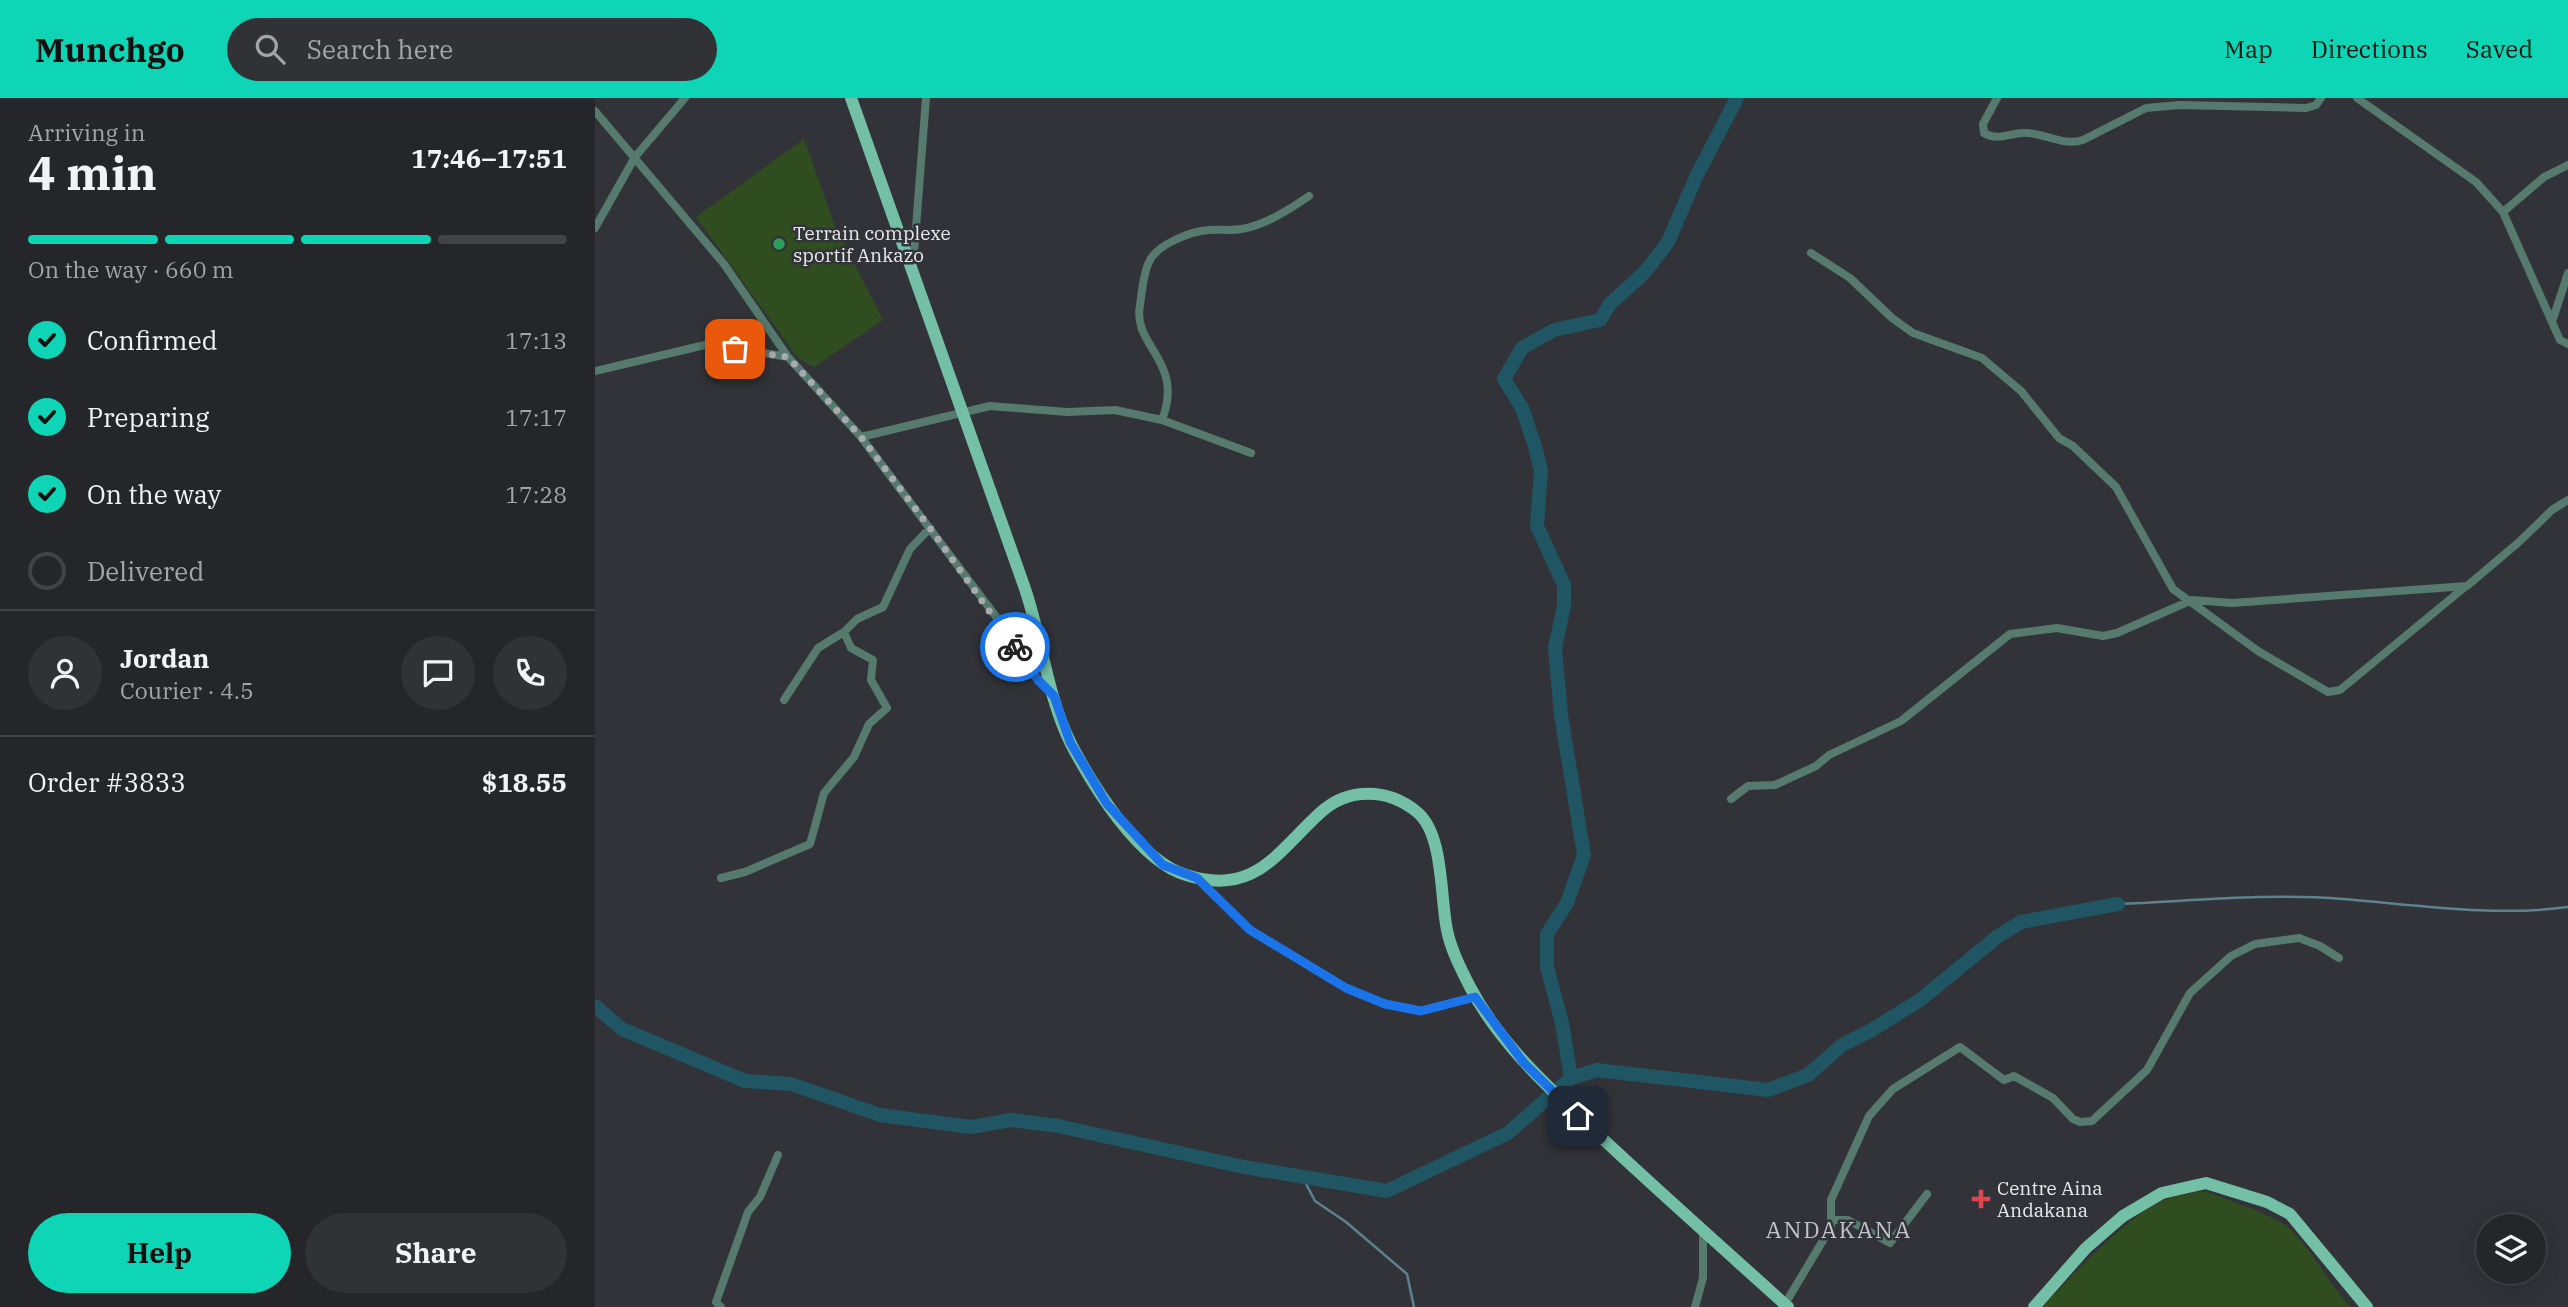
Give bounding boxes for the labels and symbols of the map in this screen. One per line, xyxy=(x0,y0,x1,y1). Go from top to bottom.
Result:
place label: Terrain complexe sportif Ankazo xyxy=(793,221,951,267)
marker: Terrain complexe sportif Ankazo xyxy=(771,236,787,252)
pin xyxy=(705,319,765,379)
courier xyxy=(980,612,1050,682)
pin xyxy=(1548,1086,1608,1146)
place label: Centre Aina Andakana xyxy=(1997,1176,2103,1222)
marker: Centre Aina Andakana xyxy=(1971,1189,1991,1209)
district label: ANDAKANA xyxy=(1766,1214,1912,1244)

